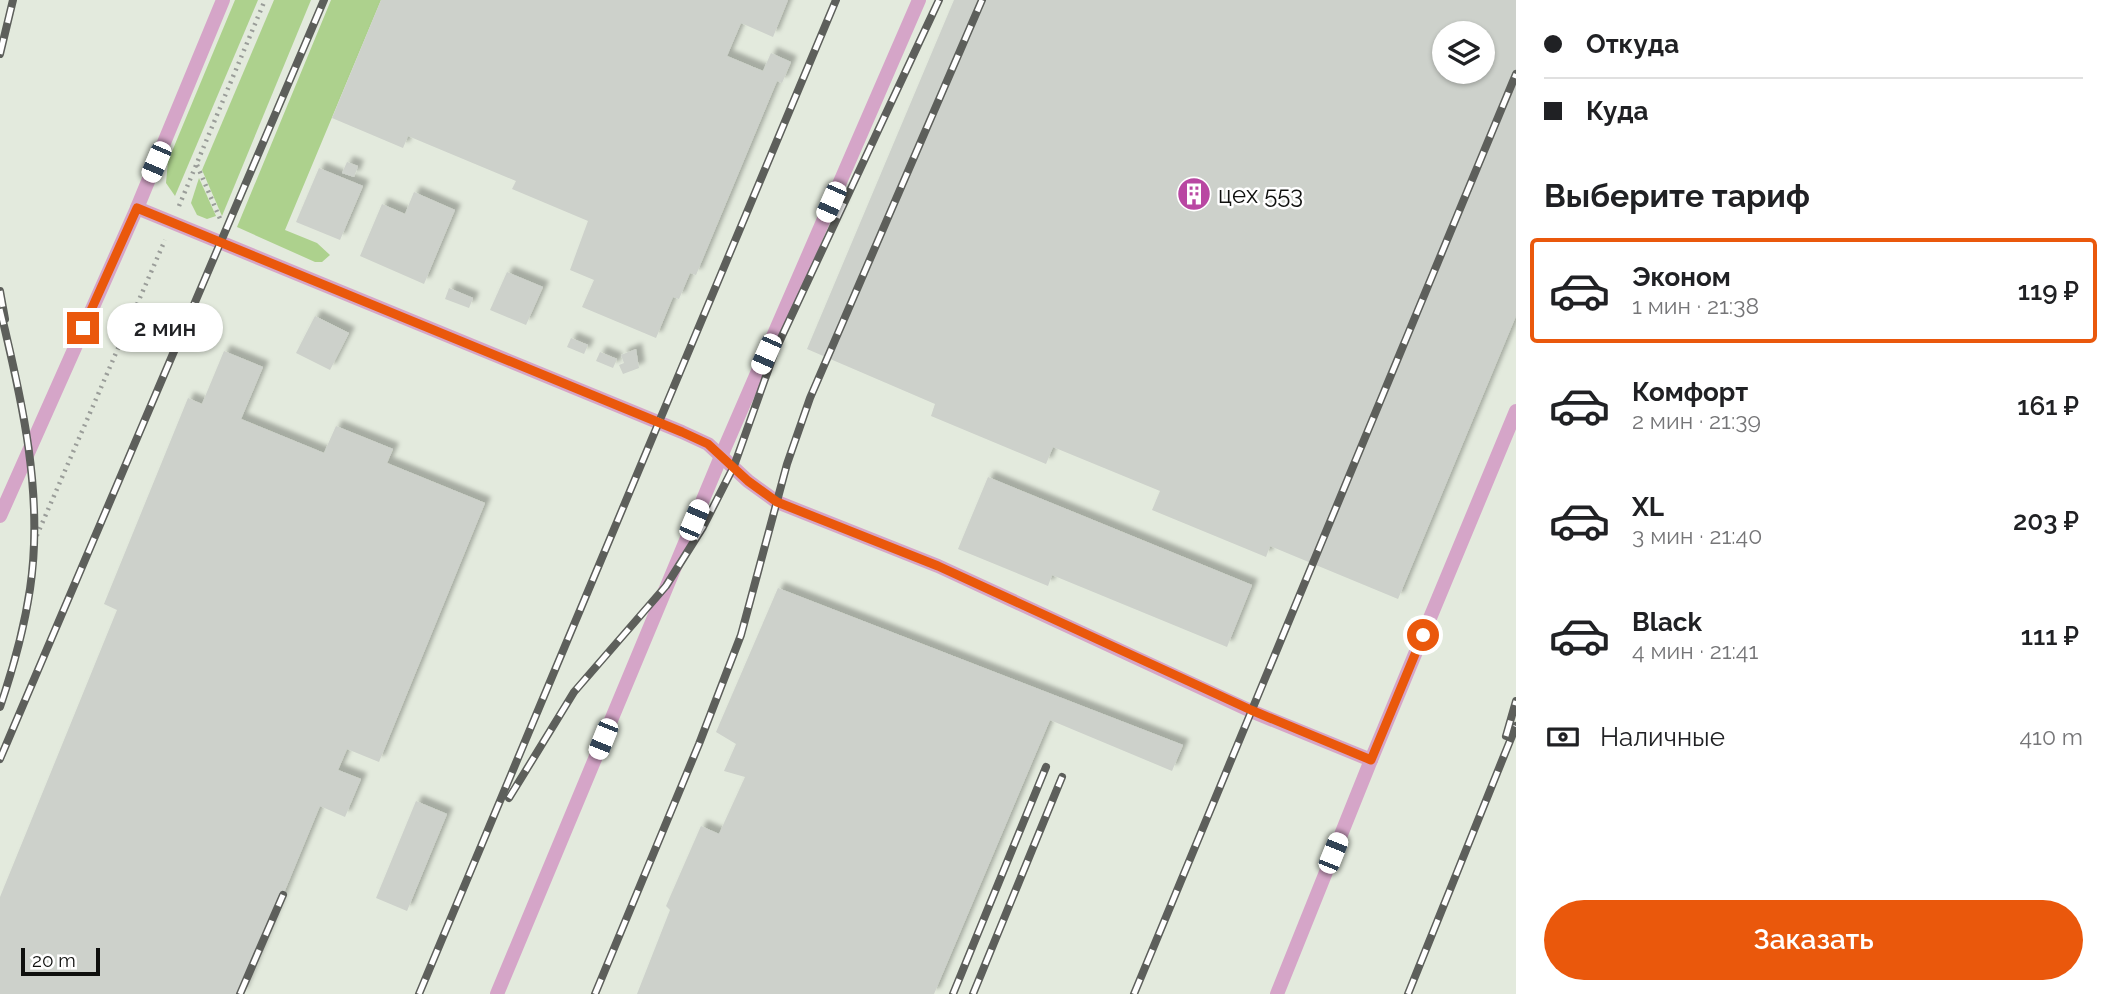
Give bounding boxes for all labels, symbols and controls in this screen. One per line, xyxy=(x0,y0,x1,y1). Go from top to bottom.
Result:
map controls xyxy=(1432,21,1495,84)
button: layers xyxy=(1432,21,1495,84)
text: Откуда xyxy=(1586,29,1679,59)
text: Куда xyxy=(1586,96,1649,126)
car xyxy=(139,139,174,185)
building icon: цех 553 xyxy=(1175,175,1213,213)
text: Выберите тариф xyxy=(1544,177,1810,214)
car xyxy=(813,179,850,225)
place label: цех 553 xyxy=(1218,180,1303,209)
icon: car xyxy=(1548,259,1611,322)
text: Эконом xyxy=(1632,262,1731,292)
text: 119 ₽ xyxy=(2018,276,2079,306)
text: 1 мин · 21:38 xyxy=(1632,292,1759,319)
callout: 2 мин xyxy=(108,304,223,352)
route end xyxy=(67,312,99,344)
text: 2 мин xyxy=(134,314,196,341)
car xyxy=(748,331,785,377)
icon: car xyxy=(1548,374,1611,437)
text: Комфорт xyxy=(1632,377,1748,407)
text: 161 ₽ xyxy=(2017,391,2079,421)
text: 2 мин · 21:39 xyxy=(1632,407,1761,434)
icon: car xyxy=(1548,489,1611,552)
text: XL xyxy=(1632,492,1664,522)
car xyxy=(677,497,712,543)
text: 203 ₽ xyxy=(2013,506,2079,536)
text: 3 мин · 21:40 xyxy=(1632,522,1762,549)
icon: car xyxy=(1548,604,1611,667)
text: Black xyxy=(1632,607,1702,637)
route start xyxy=(1407,619,1439,651)
text: 111 ₽ xyxy=(2021,621,2079,651)
text: 4 мин · 21:41 xyxy=(1632,637,1758,664)
car xyxy=(586,716,621,762)
icon: cash xyxy=(1544,718,1582,756)
text: Наличные xyxy=(1600,722,1725,752)
text: 410 m xyxy=(2020,723,2083,750)
car xyxy=(1316,830,1351,876)
button: Заказать xyxy=(1544,900,2083,980)
scale bar xyxy=(21,945,100,977)
text: 20 m xyxy=(32,949,76,971)

